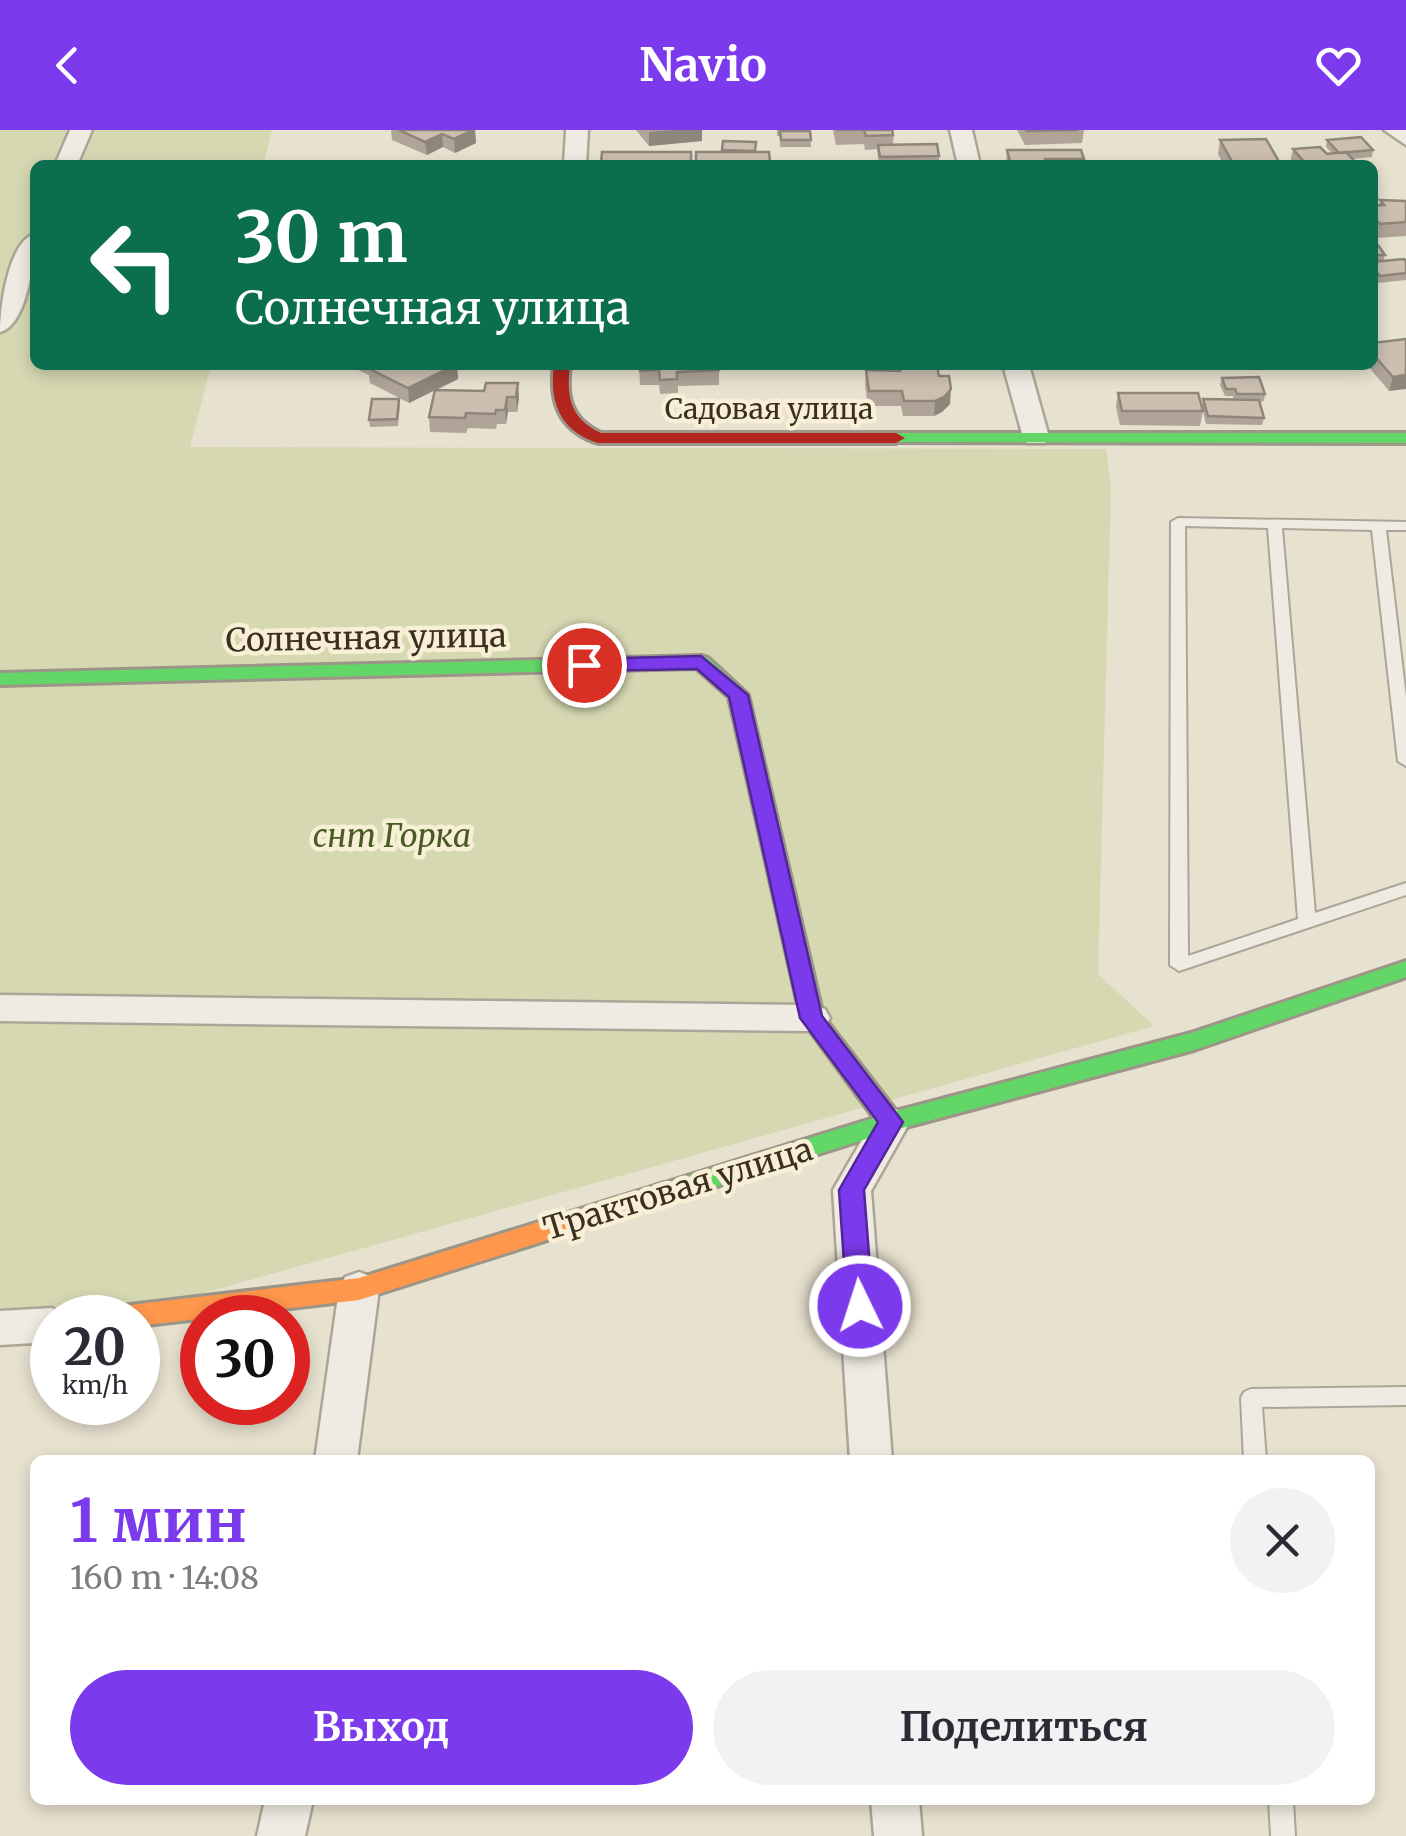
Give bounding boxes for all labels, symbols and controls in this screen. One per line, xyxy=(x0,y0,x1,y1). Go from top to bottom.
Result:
text: Navio xyxy=(639,37,767,93)
icon: back xyxy=(40,38,95,93)
icon: heart xyxy=(1311,38,1366,93)
text: 30 m xyxy=(235,193,408,281)
icon: left xyxy=(70,200,200,330)
text: Солнечная улица xyxy=(235,280,630,336)
street label: Садовая улица xyxy=(665,391,873,427)
street label: Солнечная улица xyxy=(225,616,507,660)
pin xyxy=(542,623,627,708)
icon: arrive xyxy=(557,638,612,693)
park label: снт Горка xyxy=(313,816,471,856)
street label: Трактовая улица xyxy=(539,1129,817,1249)
position arrow xyxy=(808,1254,912,1358)
speed limit sign: 30 xyxy=(180,1295,310,1425)
text: 20 xyxy=(64,1316,126,1379)
text: km/h xyxy=(62,1369,128,1401)
text: 1 мин xyxy=(70,1483,247,1558)
button: close xyxy=(1230,1488,1335,1593)
text: 160 m · 14:08 xyxy=(70,1558,259,1598)
button: Выход xyxy=(70,1670,693,1785)
button: Поделиться xyxy=(713,1670,1335,1785)

